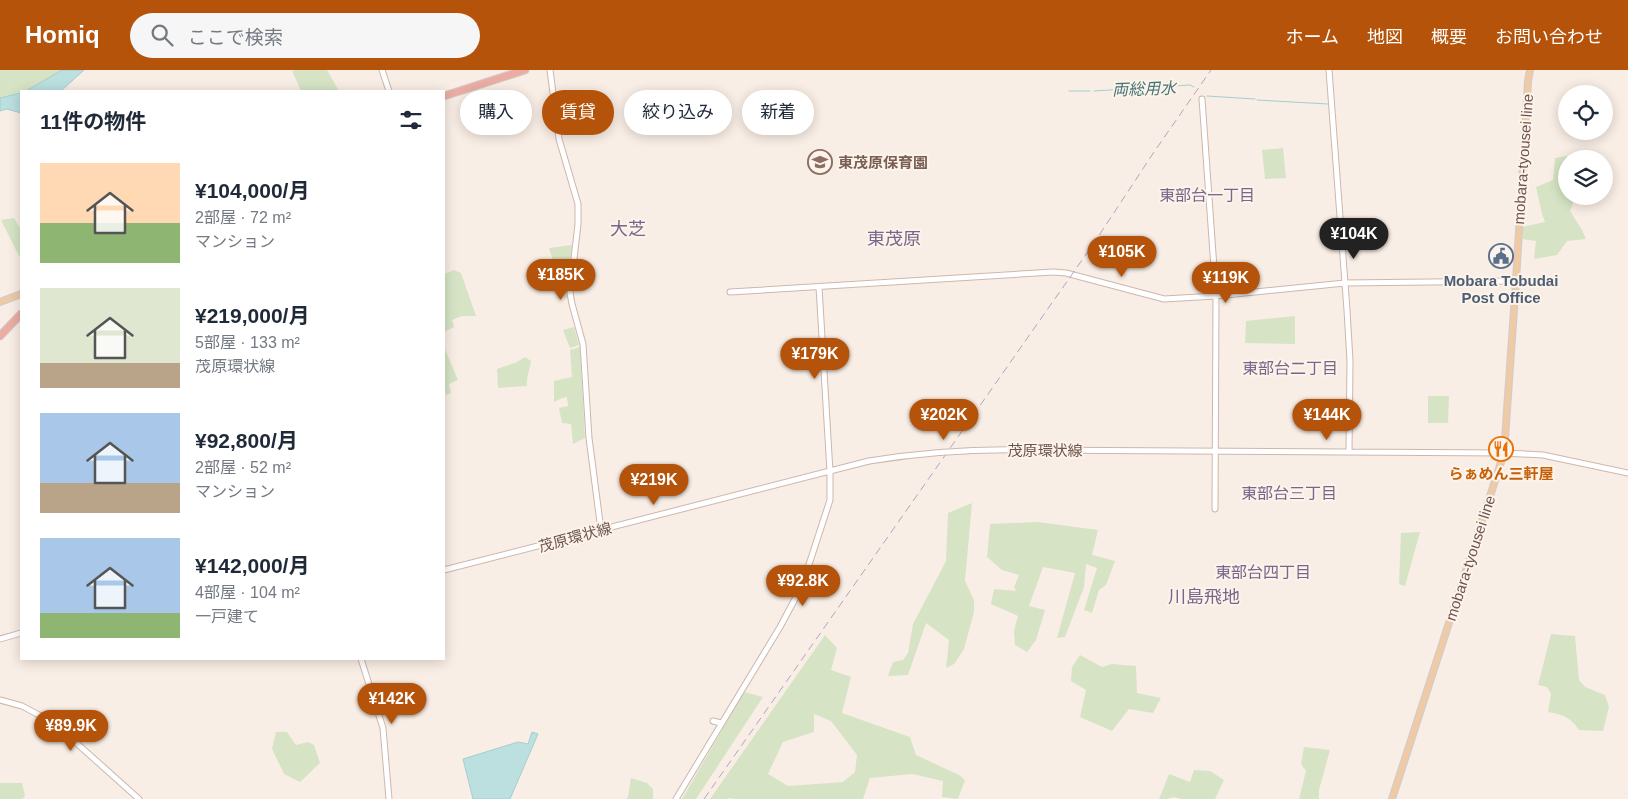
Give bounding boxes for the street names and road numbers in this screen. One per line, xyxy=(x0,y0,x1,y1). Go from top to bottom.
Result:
street label: mobara-tyousei line xyxy=(1510,93,1536,225)
street label: 茂原環状線 xyxy=(1007,442,1083,459)
street label: mobara-tyousei line xyxy=(1442,493,1498,623)
street label: 茂原環状線 xyxy=(537,519,613,555)

